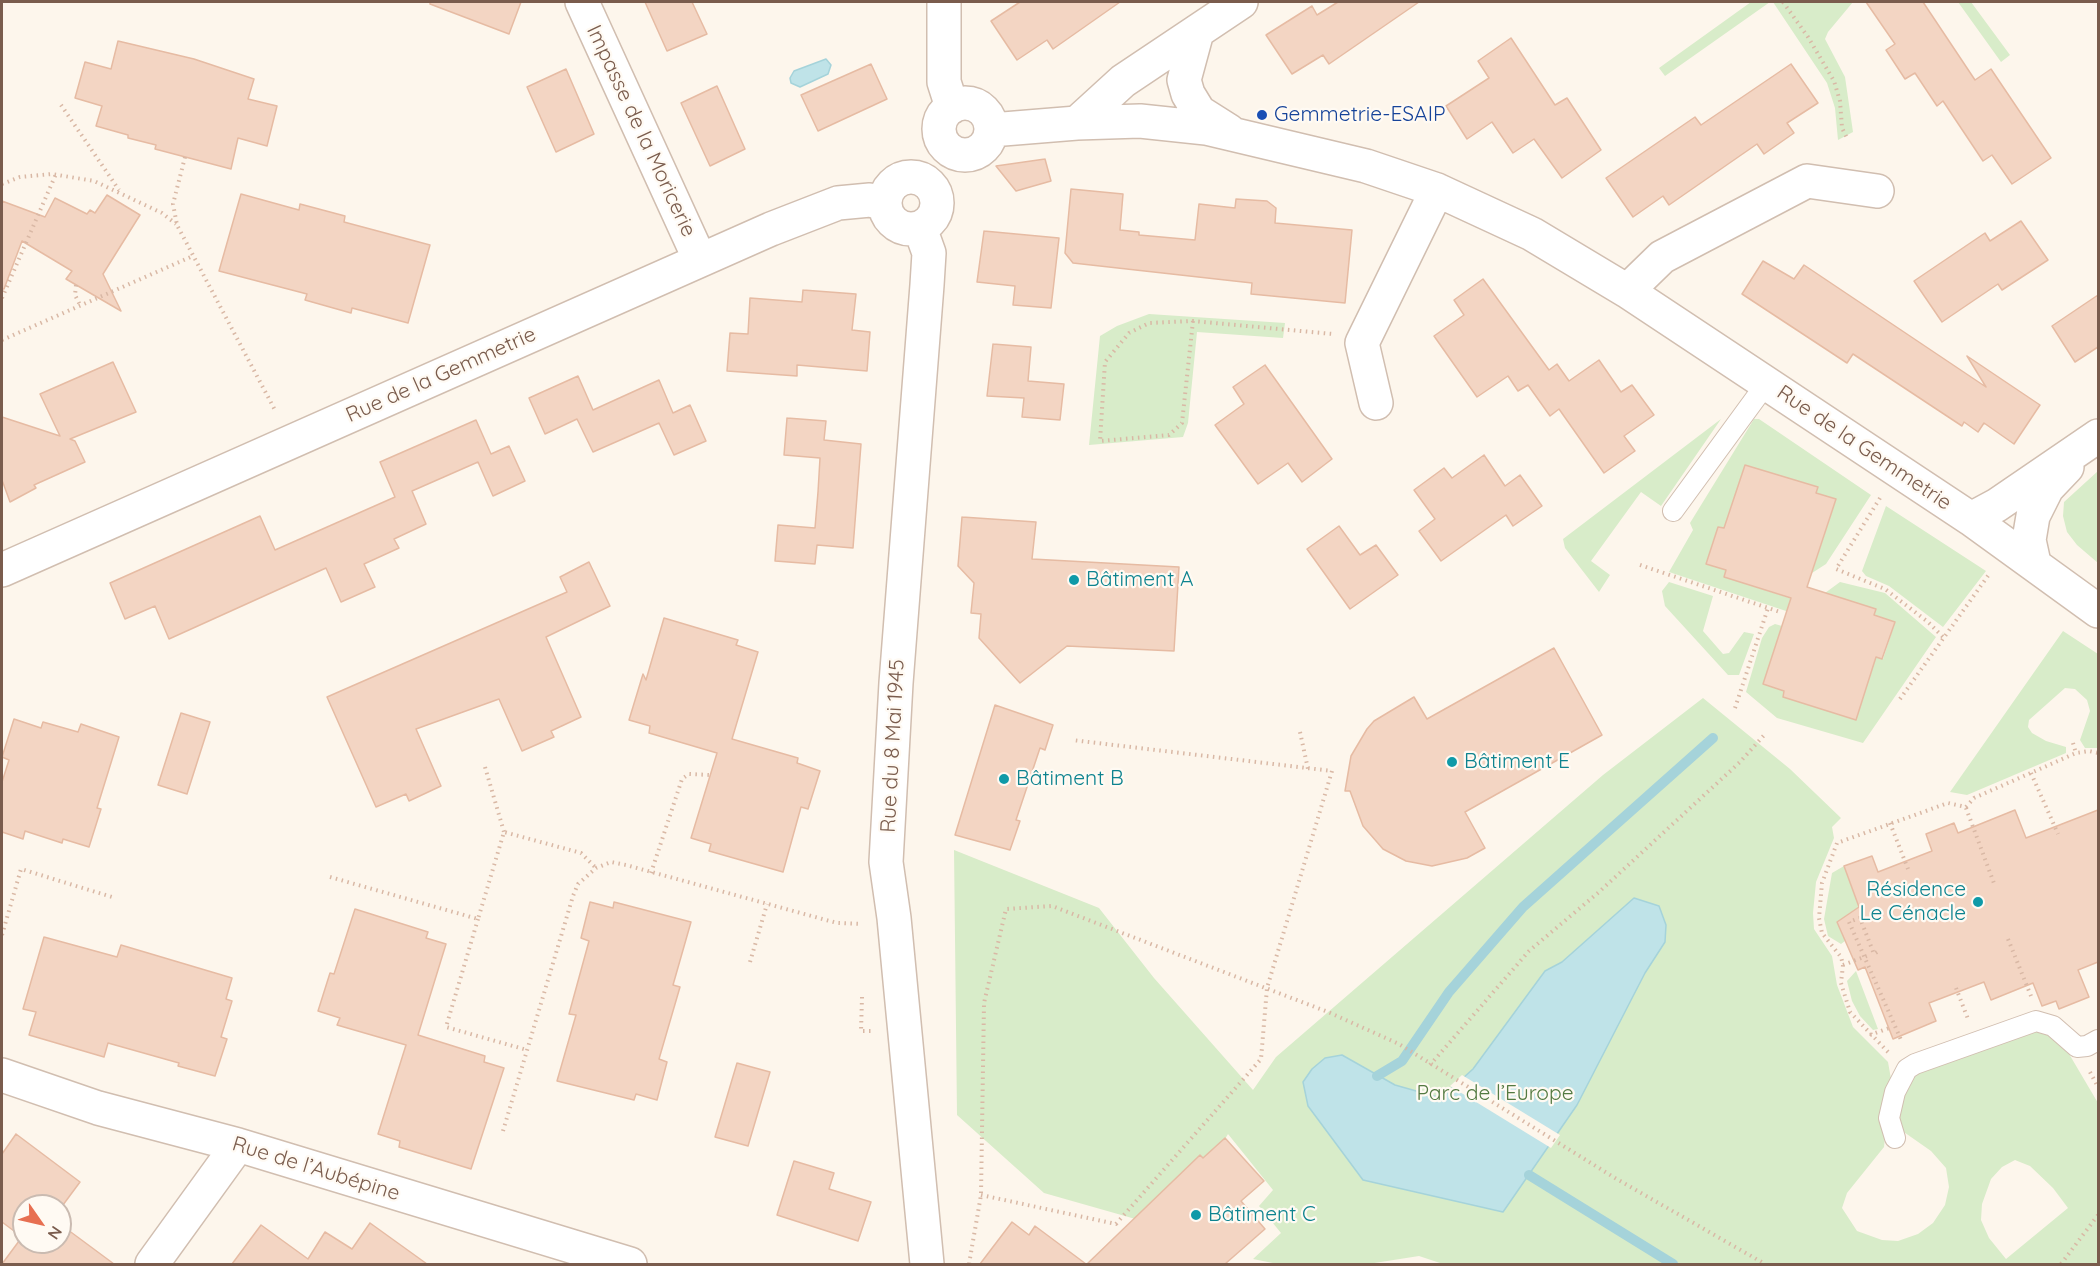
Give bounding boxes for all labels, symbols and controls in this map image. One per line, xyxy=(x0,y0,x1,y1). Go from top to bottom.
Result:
street label: Impasse de la Moricerie xyxy=(581,21,701,241)
place label: Gemmetrie-ESAIP xyxy=(1274,102,1445,128)
marker: Gemmetrie-ESAIP xyxy=(1255,108,1269,122)
street label: Rue de la Gemmetrie xyxy=(342,322,540,428)
street label: Rue de la Gemmetrie xyxy=(1772,380,1956,516)
place label: Bâtiment A xyxy=(1086,567,1194,593)
marker: Bâtiment A xyxy=(1067,573,1081,587)
street label: Rue du 8 Mai 1945 xyxy=(876,659,910,833)
place label: Bâtiment E xyxy=(1464,749,1570,775)
marker: Bâtiment E xyxy=(1445,755,1459,769)
place label: Bâtiment B xyxy=(1016,766,1124,792)
marker: Bâtiment B xyxy=(997,772,1011,786)
place label: Résidence Le Cénacle xyxy=(1859,877,1966,927)
marker: Résidence Le Cénacle xyxy=(1971,895,1985,909)
park label: Parc de l’Europe xyxy=(1416,1081,1574,1107)
street label: Rue de l’Aubépine xyxy=(229,1132,403,1206)
north arrow xyxy=(12,1194,72,1254)
place label: Bâtiment C xyxy=(1208,1202,1316,1228)
marker: Bâtiment C xyxy=(1189,1208,1203,1222)
text: N xyxy=(44,1222,67,1243)

